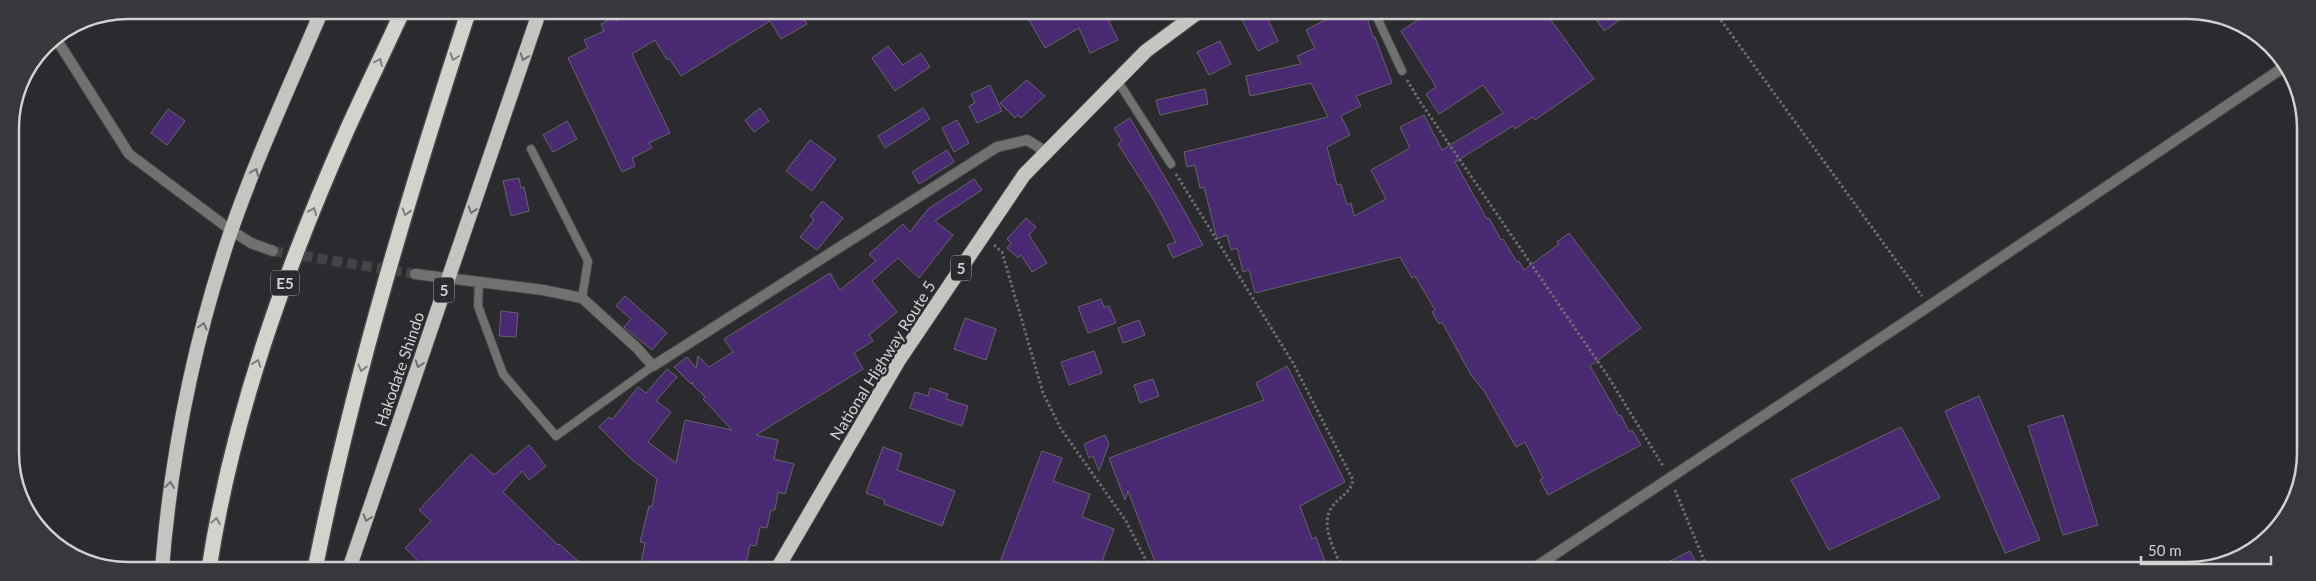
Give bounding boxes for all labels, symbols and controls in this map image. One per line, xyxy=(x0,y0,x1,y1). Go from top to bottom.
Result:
one-way arrow xyxy=(450,52,460,60)
one-way arrow xyxy=(520,52,530,60)
one-way arrow xyxy=(373,59,383,68)
one-way arrow xyxy=(249,169,259,177)
one-way arrow xyxy=(467,206,477,214)
one-way arrow xyxy=(307,207,318,216)
one-way arrow xyxy=(402,207,412,216)
road number: 5 xyxy=(951,256,971,280)
road number: E5 xyxy=(271,270,299,296)
street label: National Highway Route 5 xyxy=(825,277,939,443)
road number: 5 xyxy=(434,278,454,302)
street label: Hakodate Shindo xyxy=(370,309,428,429)
one-way arrow xyxy=(197,322,208,331)
one-way arrow xyxy=(415,359,425,368)
one-way arrow xyxy=(251,360,261,368)
one-way arrow xyxy=(357,364,367,372)
one-way arrow xyxy=(164,481,175,489)
one-way arrow xyxy=(363,513,373,522)
one-way arrow xyxy=(211,516,221,525)
scale bar xyxy=(2141,534,2271,566)
text: 50 m xyxy=(2148,541,2182,559)

